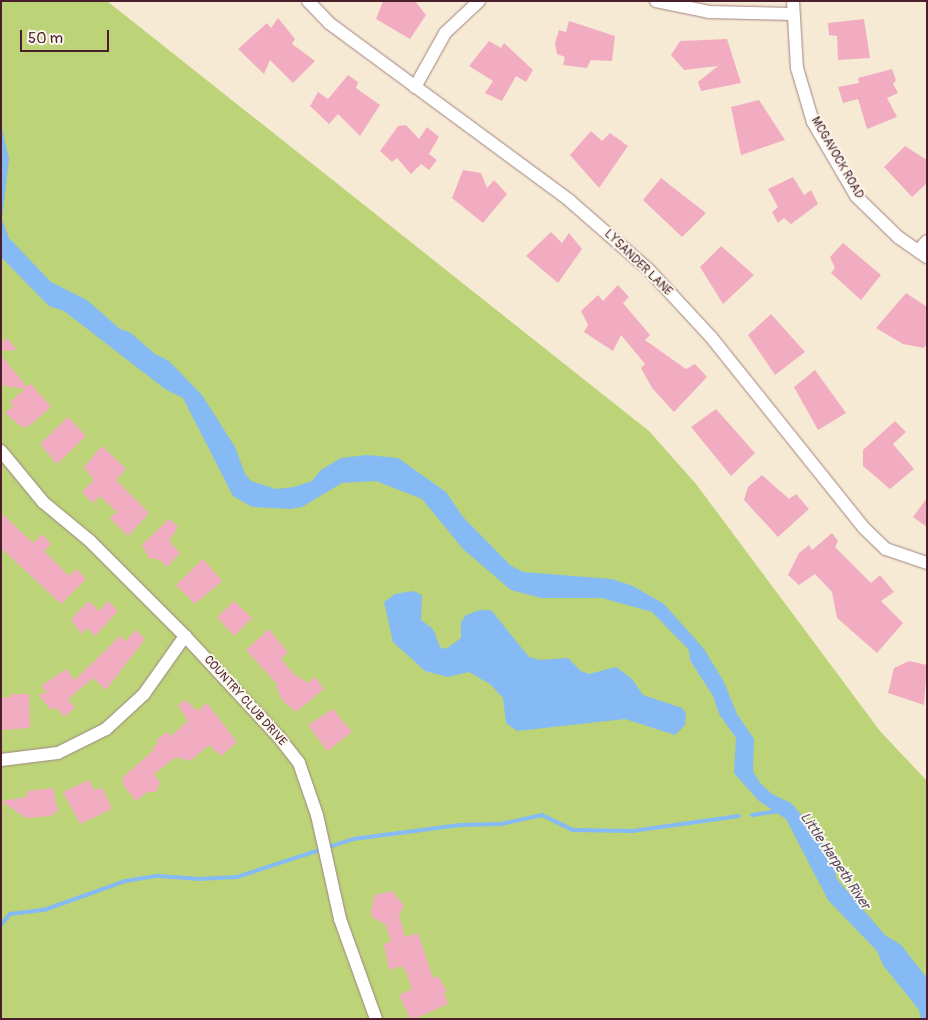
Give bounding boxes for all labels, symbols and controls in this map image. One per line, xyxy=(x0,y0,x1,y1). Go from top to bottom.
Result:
scale bar xyxy=(22,20,111,52)
text: 50 m xyxy=(28,29,63,48)
street label: MCGAVOCK ROAD xyxy=(808,114,866,202)
street label: LYSANDER LANE xyxy=(601,227,675,299)
street label: COUNTRY CLUB DRIVE xyxy=(201,653,289,749)
water label: Little Harpeth River xyxy=(796,809,874,913)

